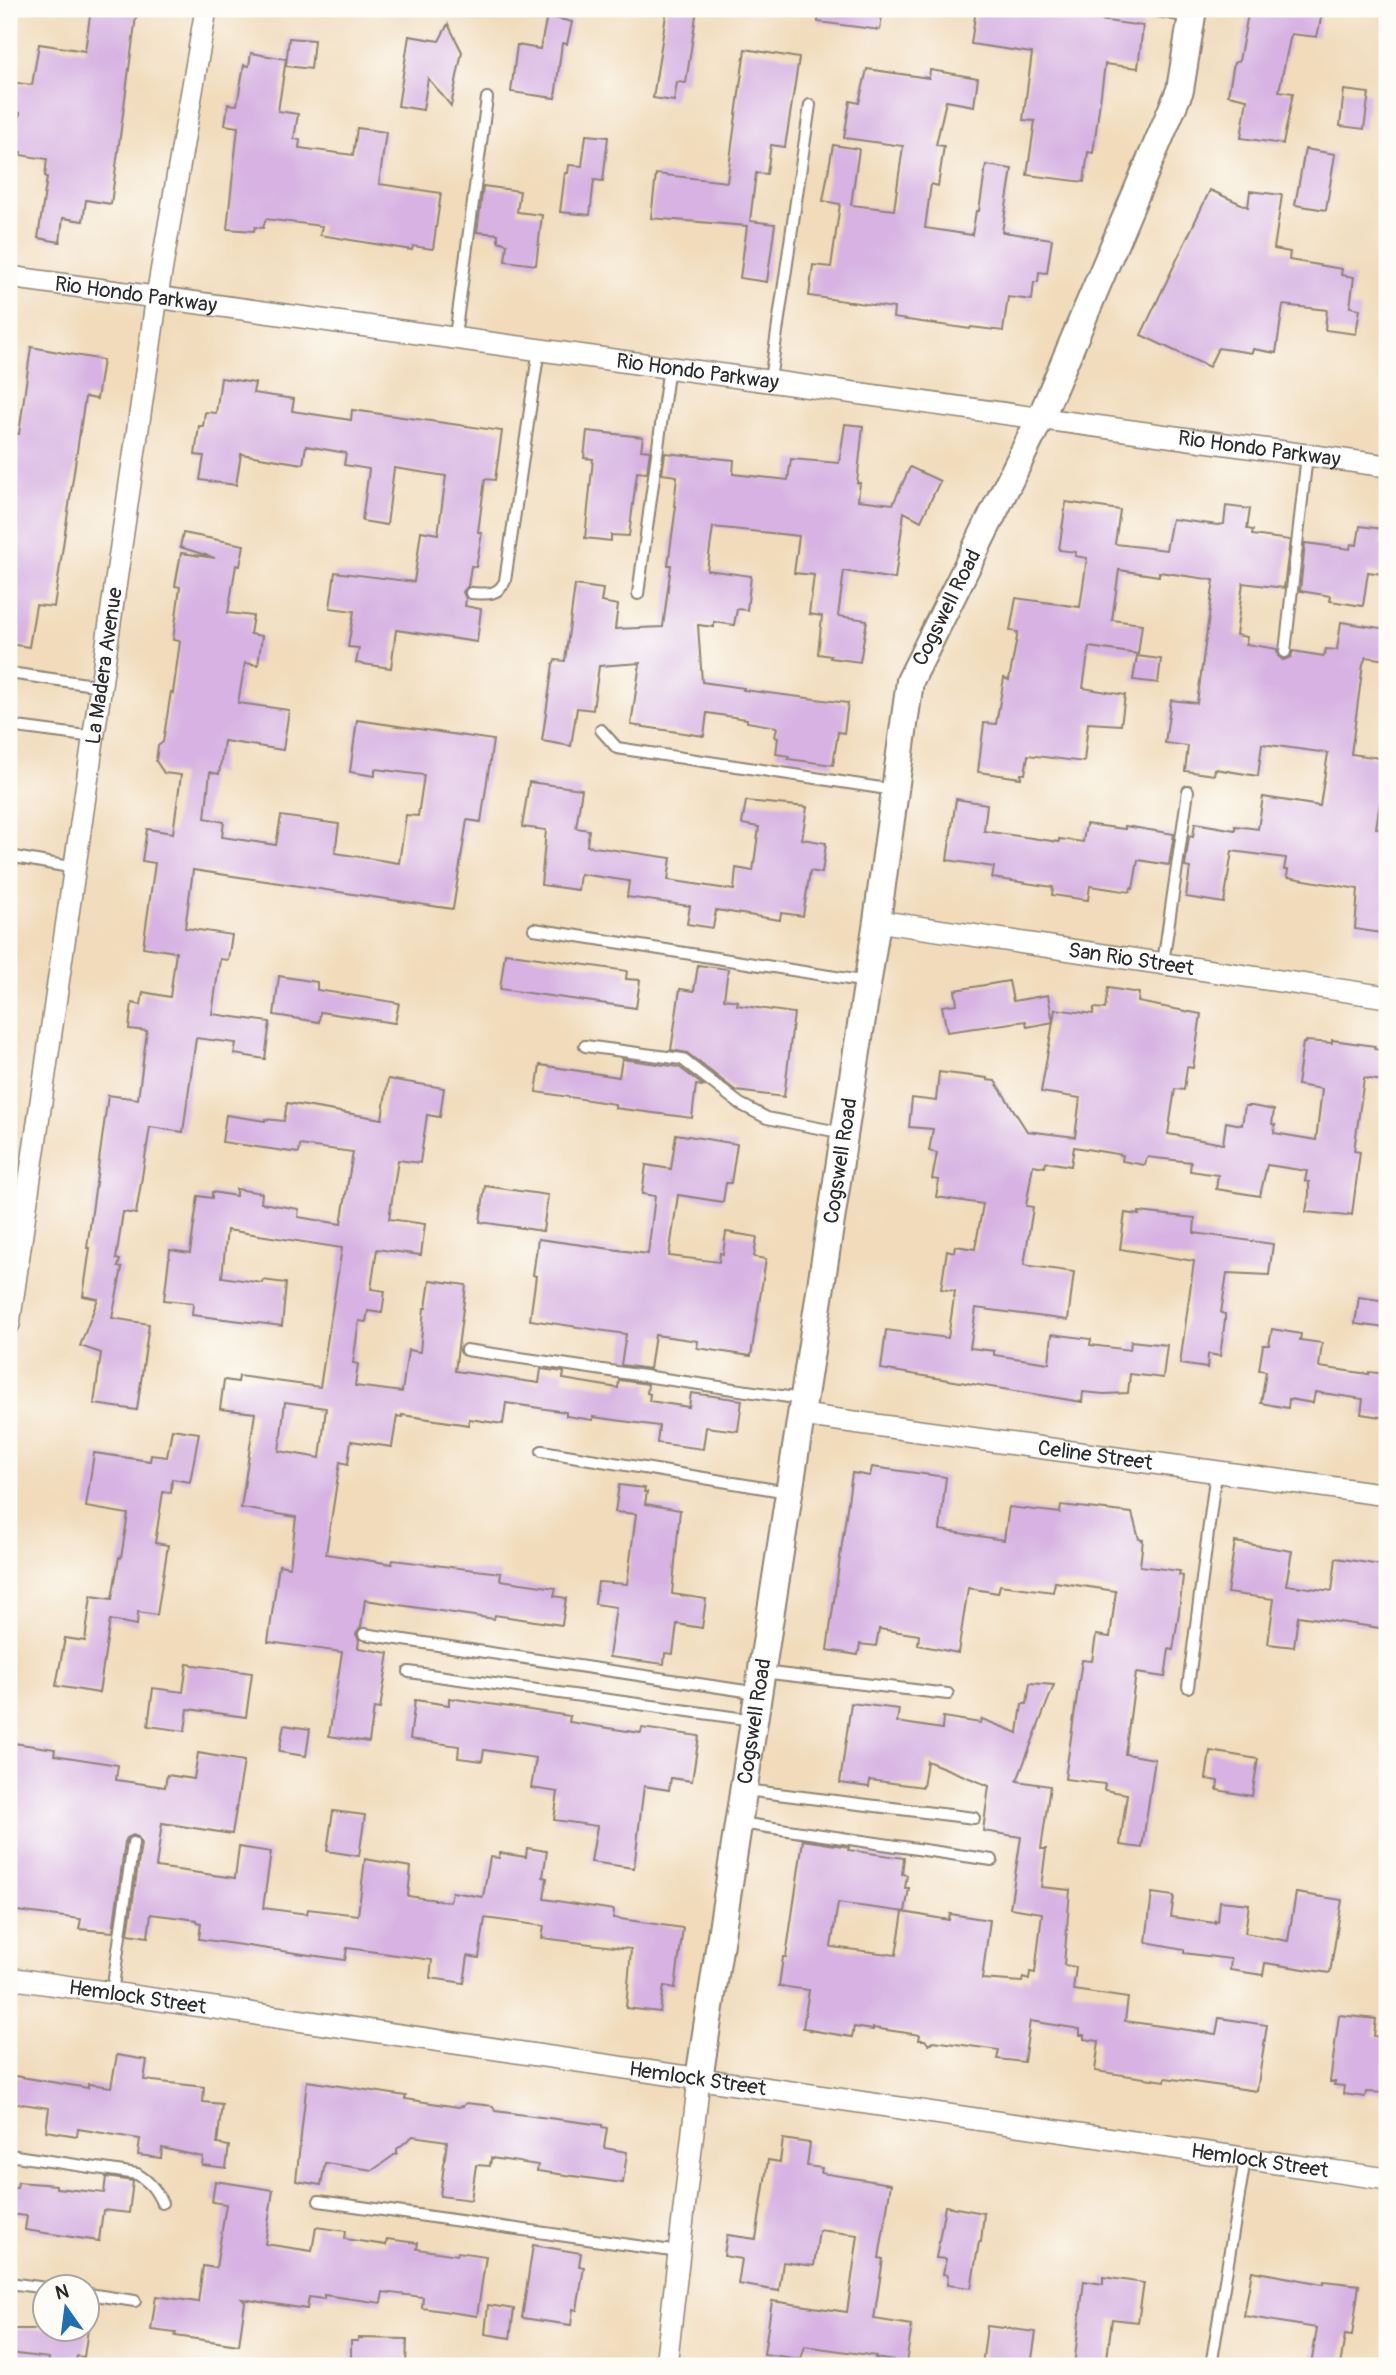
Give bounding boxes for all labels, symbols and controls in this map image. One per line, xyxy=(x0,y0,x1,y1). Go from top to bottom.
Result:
street label: Rio Hondo Parkway xyxy=(53,270,219,319)
street label: Rio Hondo Parkway xyxy=(615,347,780,396)
street label: Rio Hondo Parkway xyxy=(1176,424,1342,473)
street label: Cogswell Road xyxy=(906,545,987,670)
street label: La Madera Avenue xyxy=(79,585,128,746)
street label: San Rio Street xyxy=(1067,936,1196,982)
street label: Cogswell Road xyxy=(817,1096,863,1226)
street label: Celine Street xyxy=(1036,1434,1155,1476)
street label: Cogswell Road xyxy=(731,1656,777,1786)
street label: Hemlock Street xyxy=(67,1973,209,2020)
street label: Hemlock Street xyxy=(627,2055,769,2102)
street label: Hemlock Street xyxy=(1189,2137,1331,2184)
north arrow xyxy=(32,2274,102,2344)
text: N xyxy=(53,2279,71,2306)

